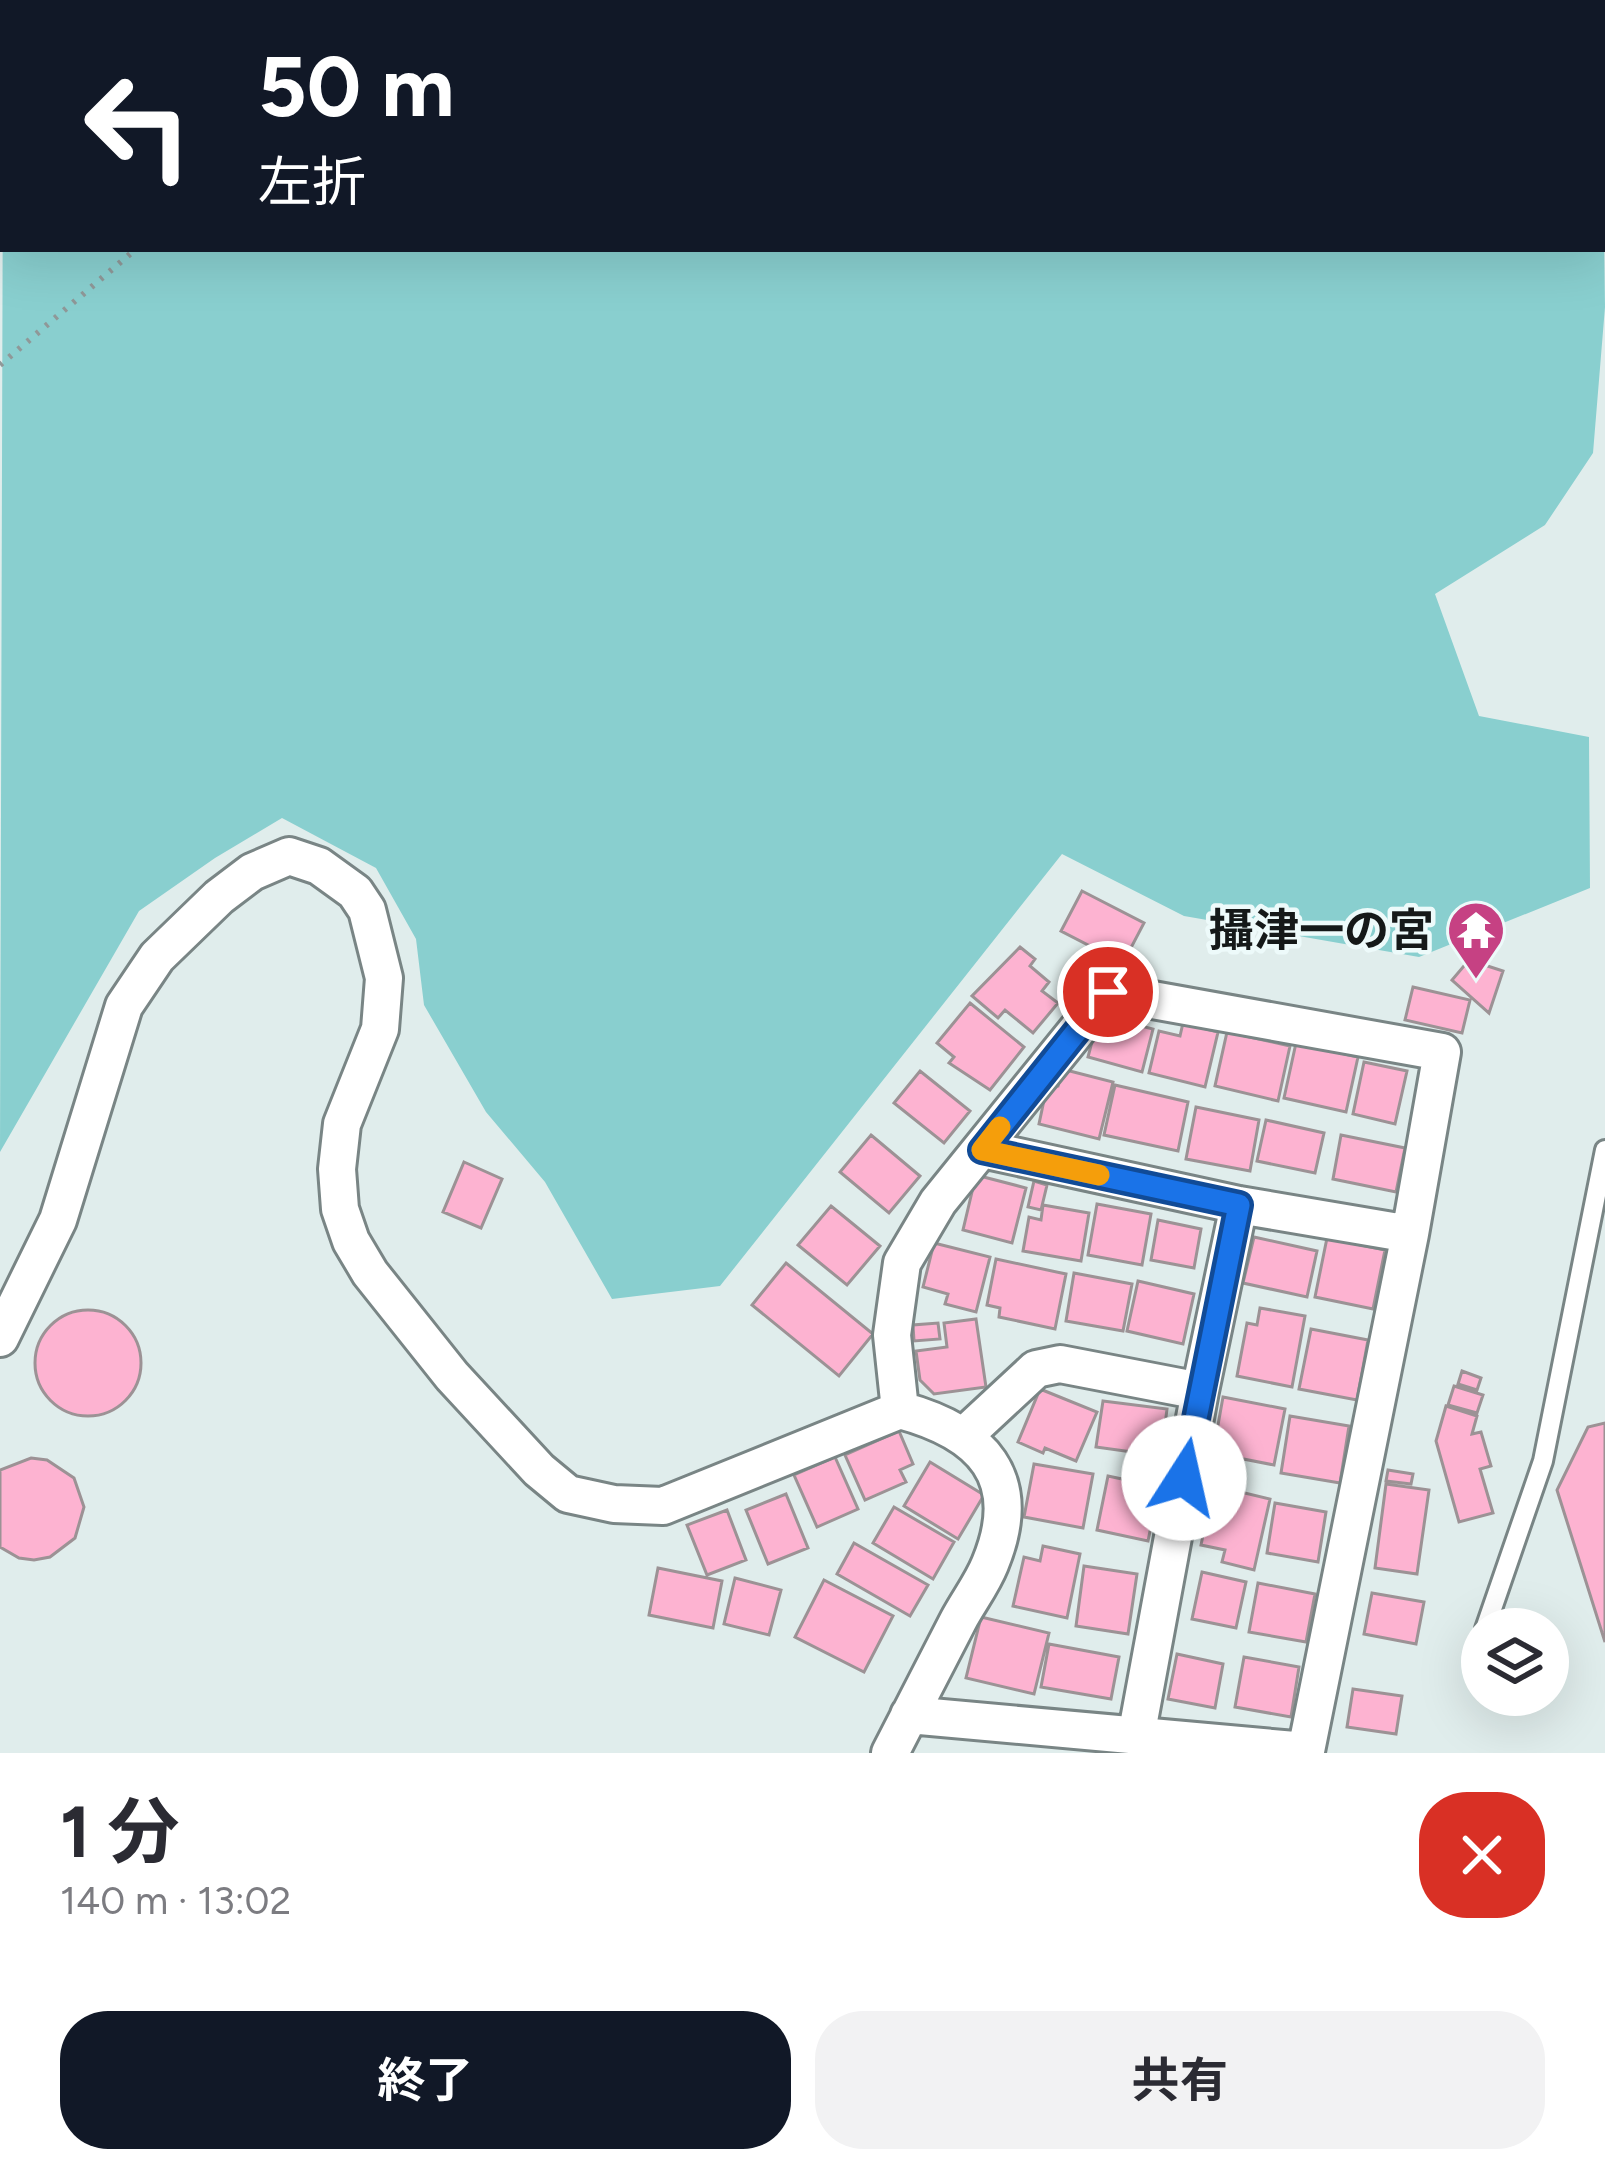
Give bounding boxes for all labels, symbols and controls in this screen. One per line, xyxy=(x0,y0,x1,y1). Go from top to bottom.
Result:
text: 50 m xyxy=(258,36,454,137)
icon: left xyxy=(60,48,216,204)
text: 左折 xyxy=(258,150,366,215)
temple icon: 攝津一の宮 xyxy=(1445,899,1507,981)
place label: 攝津一の宮 xyxy=(1209,903,1434,957)
pin xyxy=(1057,941,1159,1043)
icon: arrive xyxy=(1075,959,1141,1025)
position arrow xyxy=(1121,1415,1247,1541)
map controls xyxy=(1461,1608,1569,1716)
button: layers xyxy=(1461,1608,1569,1716)
text: 1 分 xyxy=(60,1789,180,1875)
button: close xyxy=(1419,1792,1545,1918)
text: 140 m · 13:02 xyxy=(60,1877,291,1924)
button: 終了 xyxy=(60,2011,791,2149)
button: 共有 xyxy=(815,2011,1545,2149)

